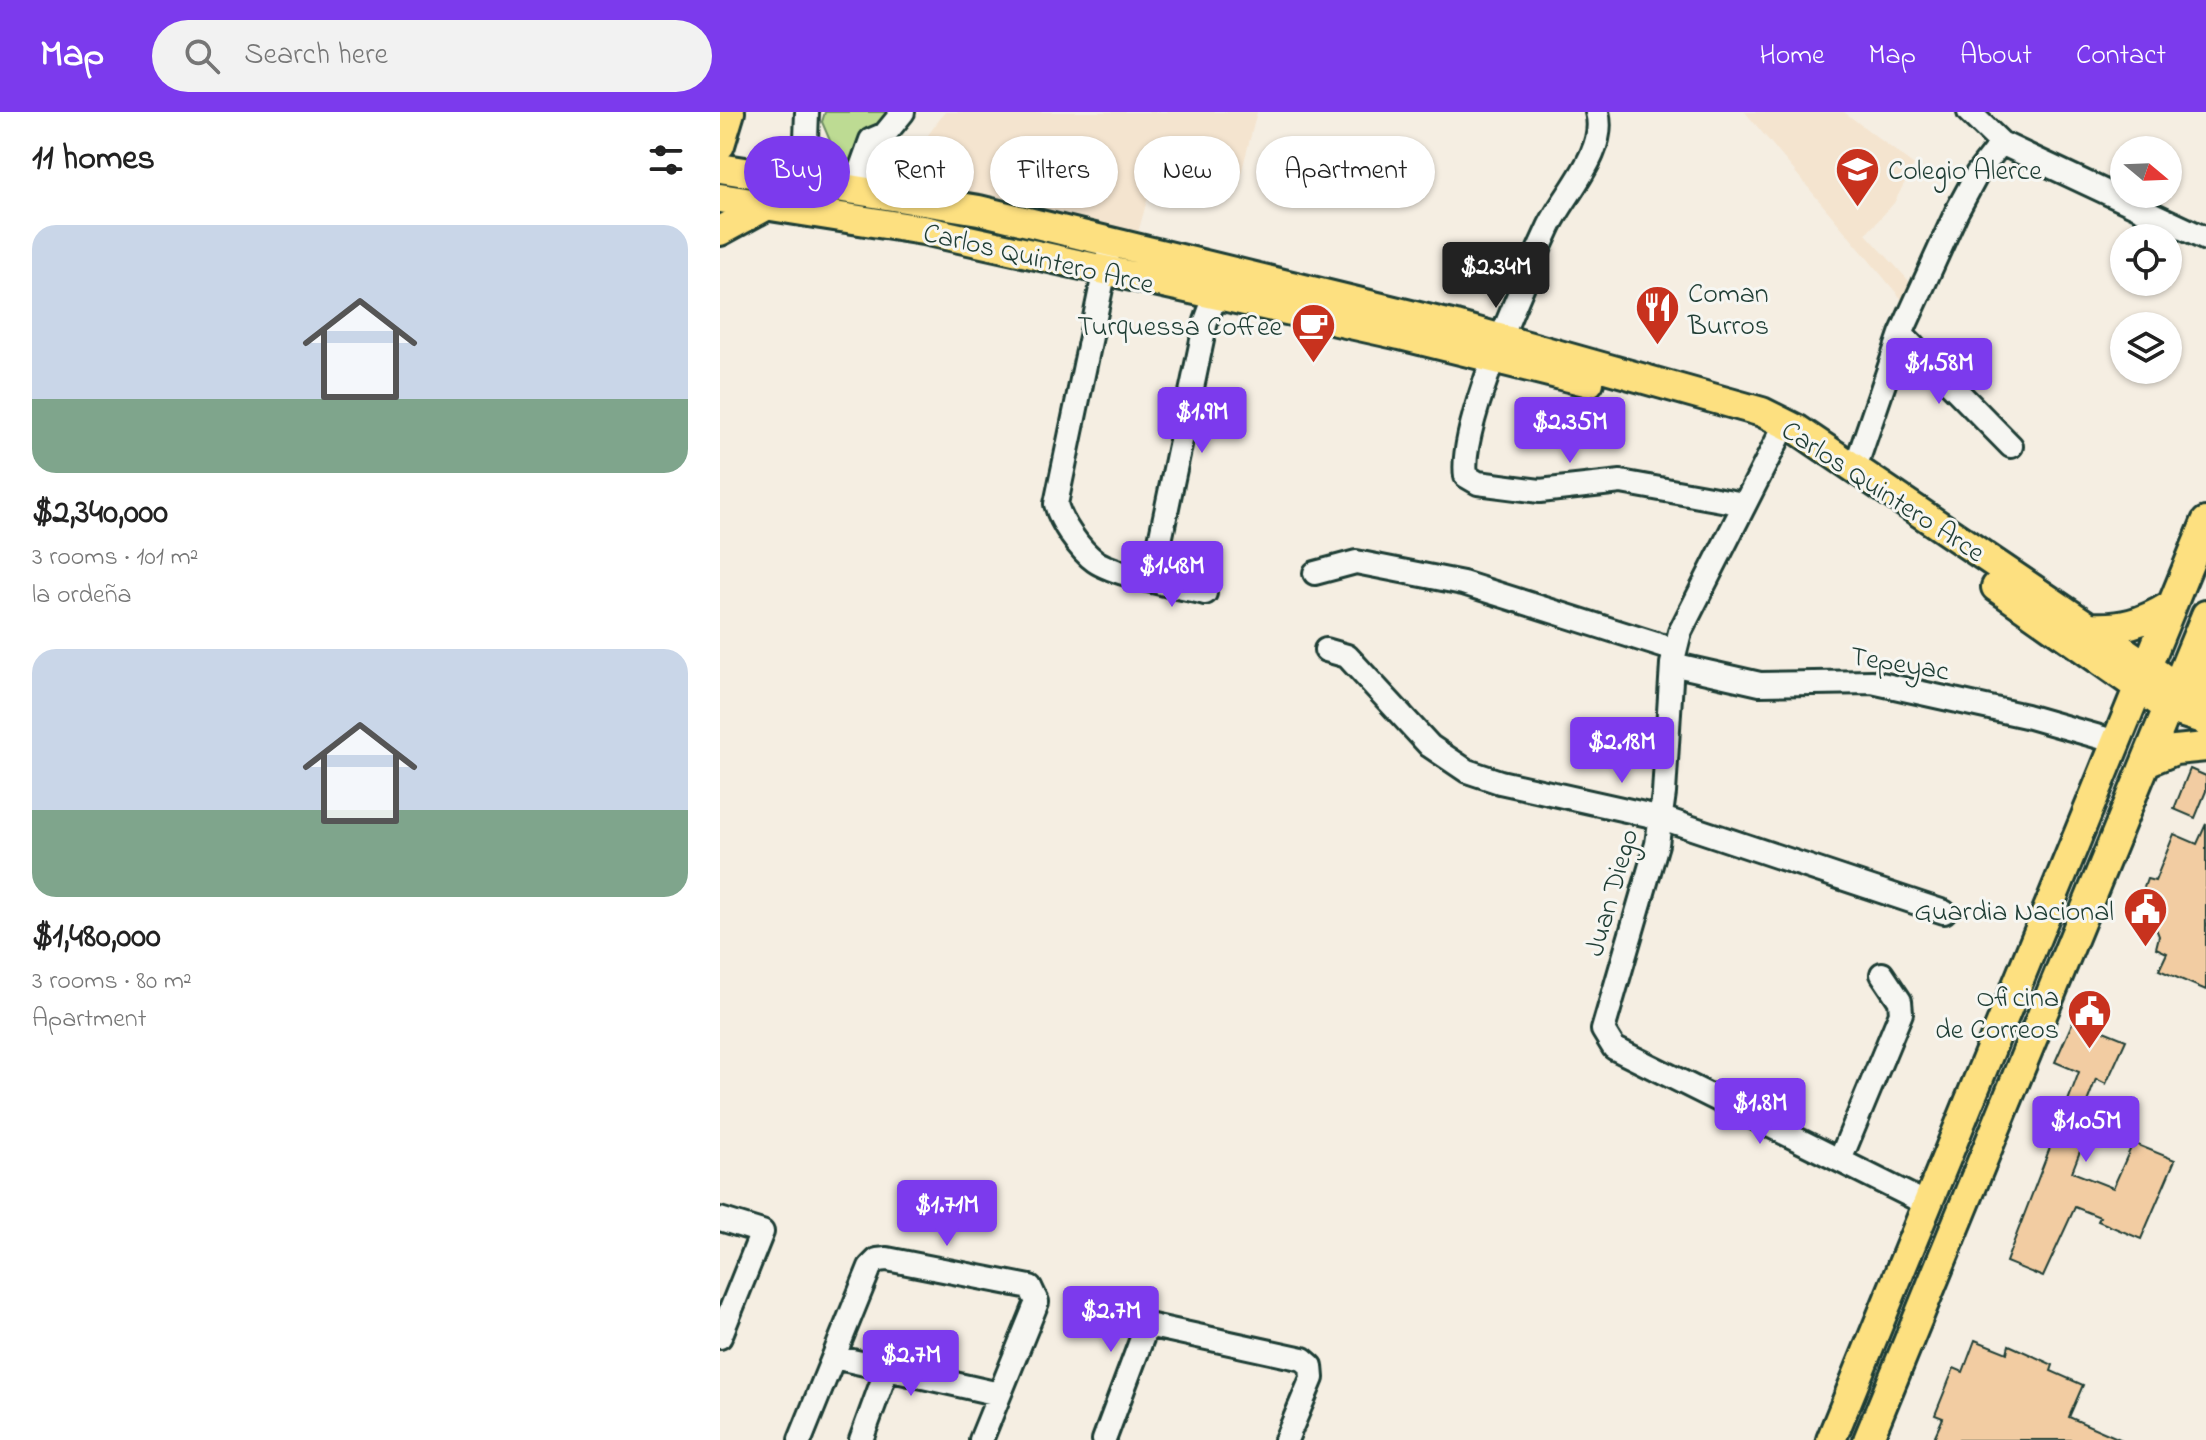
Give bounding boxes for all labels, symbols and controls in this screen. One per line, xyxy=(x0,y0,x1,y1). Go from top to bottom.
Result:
search box xyxy=(152,20,712,92)
text: Map xyxy=(40,28,104,84)
icon: search xyxy=(180,34,224,78)
text: Search here xyxy=(244,34,388,78)
text: Home xyxy=(1759,36,1825,77)
text: Map xyxy=(1869,36,1916,77)
text: About xyxy=(1960,36,2032,77)
text: Contact xyxy=(2076,36,2166,77)
text: 11 homes xyxy=(32,135,155,185)
chip: Buy xyxy=(744,136,850,208)
chip: Rent xyxy=(866,136,974,208)
chip: Filters xyxy=(990,136,1118,208)
chip: New xyxy=(1134,136,1240,208)
chip: Apartment xyxy=(1256,136,1435,208)
north arrow xyxy=(2110,136,2182,208)
map controls xyxy=(2110,136,2182,384)
icon: filters xyxy=(644,138,688,182)
school or university icon: Colegio Alerce xyxy=(1833,145,1881,208)
place label: Colegio Alerce xyxy=(1888,152,2042,193)
street label: Carlos Quintero Arce xyxy=(919,214,1158,307)
button: locate xyxy=(2110,224,2182,296)
pin: $2.34M xyxy=(1431,242,1561,310)
text: $2.34M xyxy=(1460,249,1532,287)
place label: Coman Burros xyxy=(1687,275,1769,348)
icon: home xyxy=(288,277,432,421)
restaurant icon: Coman Burros xyxy=(1633,284,1681,347)
cafe icon: Turquessa Coffee xyxy=(1289,301,1337,364)
place label: Turquessa Coffee xyxy=(1077,308,1282,349)
button: layers xyxy=(2110,312,2182,384)
pin: $1.58M xyxy=(1874,338,2004,406)
text: $1.58M xyxy=(1904,345,1974,383)
pin: $1.9M xyxy=(1146,387,1258,455)
text: $1.9M xyxy=(1176,394,1228,432)
pin: $2.35M xyxy=(1505,397,1635,465)
text: $2.35M xyxy=(1532,404,1608,442)
street label: Carlos Quintero Arce xyxy=(1772,412,1992,575)
text: $2,340,000 xyxy=(32,489,168,539)
text: 3 rooms · 101 m² xyxy=(32,539,198,577)
pin: $1.48M xyxy=(1107,541,1237,609)
text: $1.48M xyxy=(1139,548,1205,586)
text: la ordeña xyxy=(32,577,132,615)
street label: Tepeyac xyxy=(1847,637,1952,694)
icon: home xyxy=(288,701,432,845)
pin: $2.18M xyxy=(1557,717,1687,785)
text: $2.18M xyxy=(1588,724,1656,762)
street label: Juan Diego xyxy=(1576,824,1651,961)
public building icon: Guardia Nacional xyxy=(2121,886,2169,949)
place label: Guardia Nacional xyxy=(1914,893,2114,934)
text: $1,480,000 xyxy=(32,913,161,963)
text: 3 rooms · 80 m² xyxy=(32,963,192,1001)
place label: Oficina de Correos xyxy=(1935,979,2059,1052)
public building icon: Oficina de Correos xyxy=(2066,988,2114,1051)
text: Apartment xyxy=(32,1001,146,1039)
pin: $1.8M xyxy=(1704,1078,1816,1146)
text: $1.8M xyxy=(1733,1085,1787,1123)
pin: $1.05M xyxy=(2021,1096,2151,1164)
text: $1.05M xyxy=(2050,1103,2122,1141)
pin: $1.71M xyxy=(882,1180,1012,1248)
text: $1.71M xyxy=(915,1187,979,1225)
pin: $2.7M xyxy=(1055,1286,1167,1354)
text: $2.7M xyxy=(1081,1293,1141,1331)
pin: $2.7M xyxy=(855,1330,967,1398)
text: $2.7M xyxy=(881,1337,941,1375)

